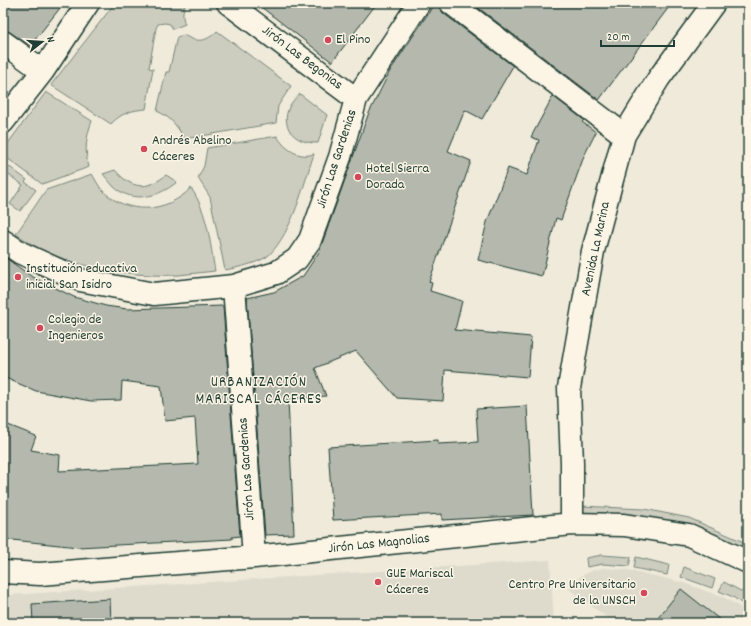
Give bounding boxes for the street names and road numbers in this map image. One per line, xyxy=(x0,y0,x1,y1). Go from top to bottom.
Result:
street label: Jirón Las Begonias xyxy=(257,21,347,95)
street label: Jirón Las Gardenias xyxy=(312,107,362,211)
street label: Avenida La Marina xyxy=(576,200,616,298)
street label: Jirón Las Gardenias xyxy=(233,417,261,521)
street label: Jirón Las Magnolias xyxy=(327,529,431,559)

